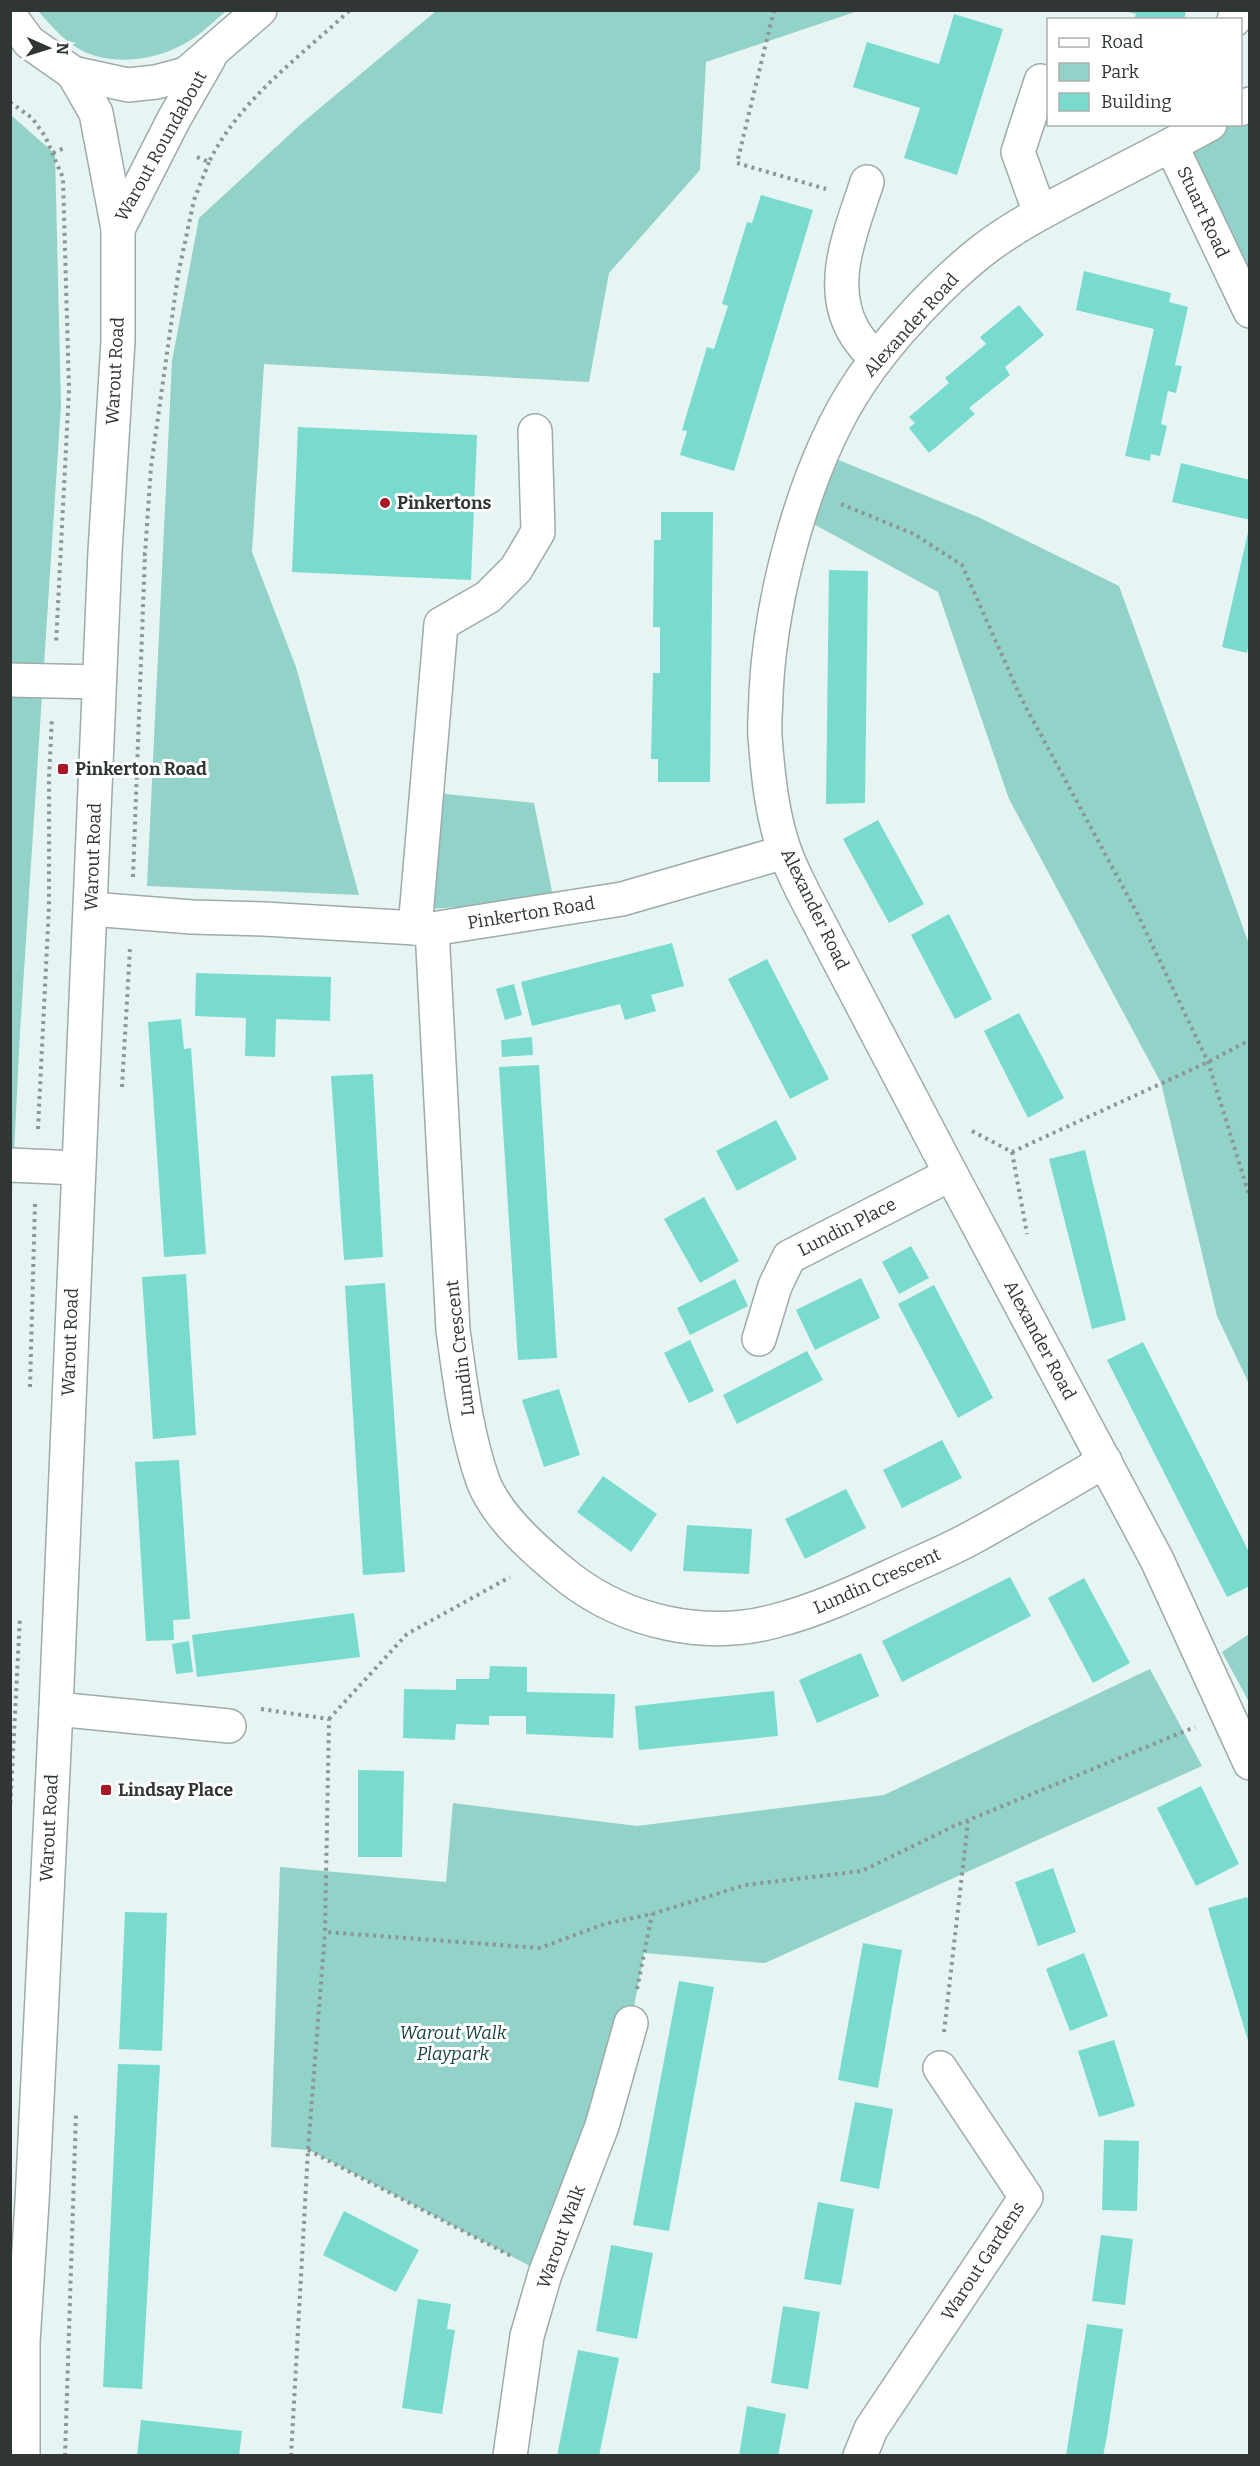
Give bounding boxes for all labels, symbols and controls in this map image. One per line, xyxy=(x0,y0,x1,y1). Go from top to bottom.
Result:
north arrow xyxy=(18,18,78,78)
legend xyxy=(1047,18,1242,126)
text: Road xyxy=(1101,31,1144,53)
text: N xyxy=(53,42,72,55)
text: Park xyxy=(1101,61,1140,83)
street label: Warout Roundabout xyxy=(110,66,212,225)
text: Building xyxy=(1101,91,1172,113)
street label: Stuart Road xyxy=(1172,163,1234,262)
street label: Alexander Road xyxy=(859,268,964,381)
street label: Warout Road xyxy=(101,316,129,426)
place label: Pinkertons xyxy=(397,492,491,514)
marker: Pinkertons xyxy=(378,496,392,510)
place label: Pinkerton Road xyxy=(75,758,207,780)
marker: Pinkerton Road xyxy=(56,762,70,776)
street label: Warout Road xyxy=(80,802,106,911)
street label: Alexander Road xyxy=(776,845,854,973)
street label: Pinkerton Road xyxy=(466,892,597,934)
street label: Lundin Place xyxy=(794,1193,900,1261)
street label: Alexander Road xyxy=(999,1277,1081,1404)
street label: Lundin Crescent xyxy=(441,1278,479,1417)
street label: Warout Road xyxy=(57,1287,83,1396)
street label: Lundin Crescent xyxy=(810,1543,944,1619)
street label: Warout Road xyxy=(35,1773,63,1883)
place label: Lindsay Place xyxy=(118,1779,233,1801)
marker: Lindsay Place xyxy=(99,1783,113,1797)
park label: Warout Walk Playpark xyxy=(399,2022,507,2065)
street label: Warout Walk xyxy=(532,2182,590,2292)
street label: Warout Gardens xyxy=(937,2198,1029,2324)

